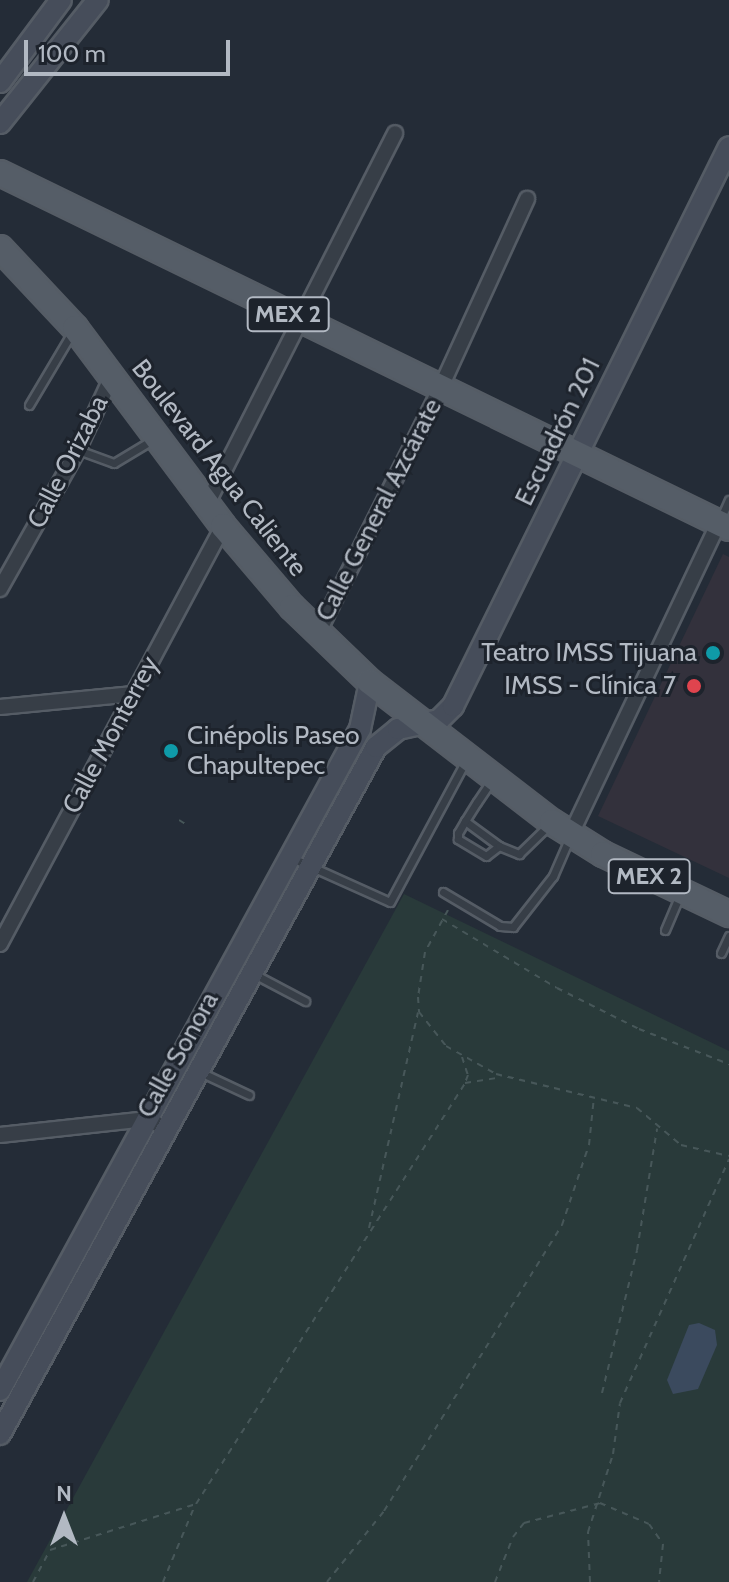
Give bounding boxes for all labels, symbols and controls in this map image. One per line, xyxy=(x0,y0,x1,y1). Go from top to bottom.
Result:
scale bar xyxy=(28,24,234,74)
text: 100 m xyxy=(38,39,106,68)
road number: MEX 2 xyxy=(246,294,330,334)
street label: Boulevard Agua Caliente xyxy=(125,353,313,583)
street label: Escuadrón 201 xyxy=(509,353,607,511)
street label: Calle Orizaba xyxy=(21,390,115,534)
street label: Calle General Azcárate xyxy=(309,394,449,626)
place label: Teatro IMSS Tijuana xyxy=(481,637,697,669)
marker: Teatro IMSS Tijuana xyxy=(704,644,722,662)
street label: Calle Monterrey xyxy=(56,651,166,819)
place label: IMSS - Clínica 7 xyxy=(504,670,676,702)
marker: IMSS - Clínica 7 xyxy=(683,675,705,697)
place label: Cinépolis Paseo Chapultepec xyxy=(187,720,360,782)
marker: Cinépolis Paseo Chapultepec xyxy=(162,742,180,760)
road number: MEX 2 xyxy=(607,856,691,896)
street label: Calle Sonora xyxy=(131,987,225,1123)
north arrow xyxy=(24,1478,104,1558)
text: N xyxy=(56,1480,72,1507)

